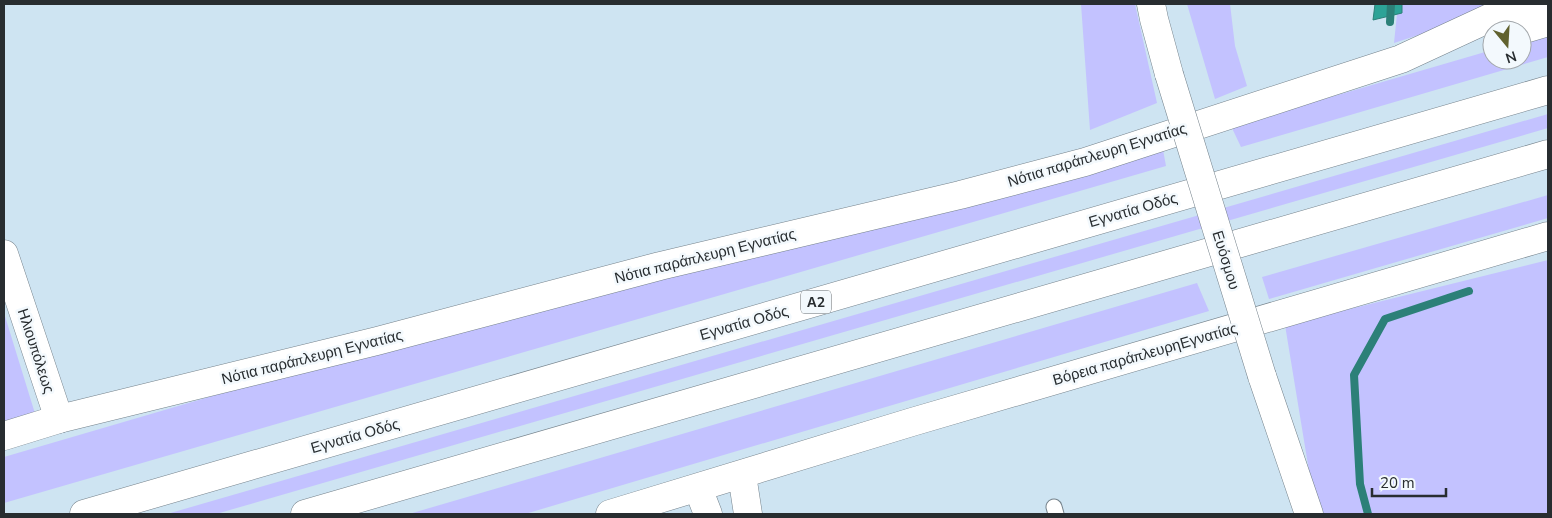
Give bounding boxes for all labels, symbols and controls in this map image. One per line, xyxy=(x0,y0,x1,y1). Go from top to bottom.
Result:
north arrow xyxy=(1482,20,1532,70)
text: N xyxy=(1503,46,1519,68)
street label: Νότια παράπλευρη Εγνατίας xyxy=(1005,118,1189,192)
street label: Εγνατία Οδός xyxy=(1086,188,1180,232)
street label: Νότια παράπλευρη Εγνατίας xyxy=(612,224,798,288)
street label: Ευόσμου xyxy=(1208,228,1244,292)
road number: Α2 xyxy=(801,290,831,314)
street label: Εγνατία Οδός xyxy=(697,301,791,345)
street label: Ηλιουπόλεως xyxy=(13,306,59,396)
street label: Βόρεια παράπλευρηΕγνατίας xyxy=(1050,318,1240,390)
street label: Νότια παράπλευρη Εγνατίας xyxy=(219,325,405,389)
street label: Εγνατία Οδός xyxy=(308,414,402,458)
scale bar xyxy=(1372,466,1446,498)
text: 20 m xyxy=(1380,473,1415,493)

